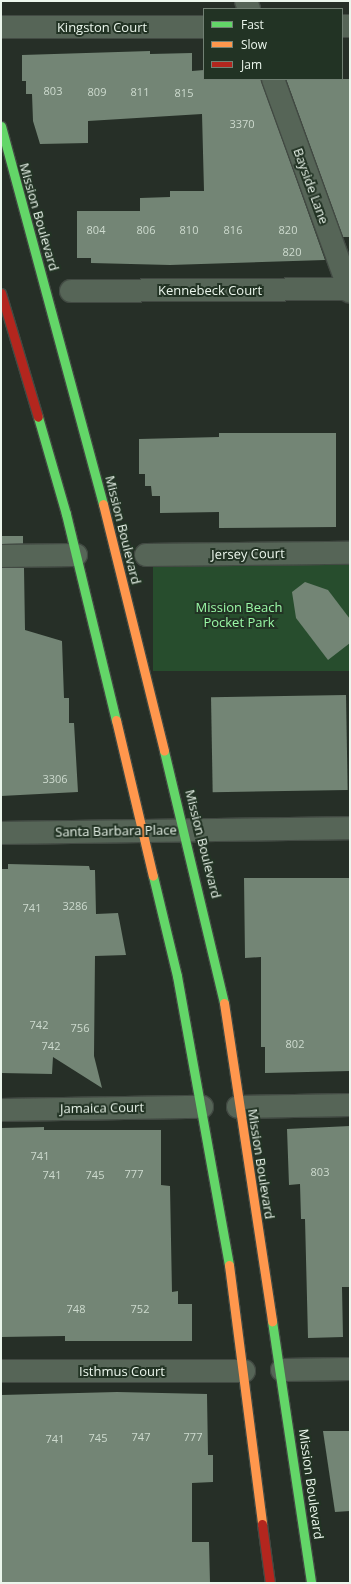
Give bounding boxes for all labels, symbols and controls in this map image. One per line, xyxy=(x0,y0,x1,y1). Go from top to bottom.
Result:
legend xyxy=(203,8,343,80)
text: Fast xyxy=(241,16,264,33)
street label: Kingston Court xyxy=(57,19,147,35)
text: Slow xyxy=(241,36,267,53)
text: Jam xyxy=(241,56,262,73)
house number: 803 xyxy=(44,84,62,98)
house number: 809 xyxy=(88,85,106,99)
house number: 811 xyxy=(131,85,149,99)
house number: 815 xyxy=(175,86,193,100)
house number: 3370 xyxy=(229,117,255,131)
street label: Bayside Lane xyxy=(290,146,332,226)
street label: Mission Boulevard xyxy=(16,161,62,273)
house number: 804 xyxy=(87,223,105,237)
house number: 806 xyxy=(137,223,155,237)
house number: 810 xyxy=(180,223,198,237)
house number: 816 xyxy=(224,223,242,237)
house number: 820 xyxy=(279,223,297,237)
house number: 820 xyxy=(283,245,301,259)
street label: Kennebeck Court xyxy=(158,282,262,298)
street label: Mission Boulevard xyxy=(102,474,144,586)
street label: Jersey Court xyxy=(211,546,285,562)
park label: Mission Beach Pocket Park xyxy=(196,600,282,631)
house number: 3306 xyxy=(42,772,68,786)
street label: Mission Boulevard xyxy=(182,788,224,900)
street label: Santa Barbara Place xyxy=(55,822,177,840)
house number: 3286 xyxy=(62,899,88,913)
house number: 741 xyxy=(23,901,41,915)
house number: 742 xyxy=(30,1018,48,1032)
house number: 756 xyxy=(71,1021,89,1035)
house number: 802 xyxy=(286,1037,304,1051)
house number: 742 xyxy=(42,1039,60,1053)
street label: Jamaica Court xyxy=(60,1099,144,1117)
street label: Mission Boulevard xyxy=(245,1108,277,1220)
house number: 741 xyxy=(31,1149,49,1163)
house number: 803 xyxy=(311,1165,329,1179)
house number: 777 xyxy=(125,1167,143,1181)
house number: 741 xyxy=(43,1168,61,1182)
house number: 745 xyxy=(86,1168,104,1182)
house number: 748 xyxy=(67,1302,85,1316)
house number: 752 xyxy=(131,1302,149,1316)
street label: Isthmus Court xyxy=(79,1363,165,1379)
street label: Mission Boulevard xyxy=(296,1428,326,1540)
house number: 747 xyxy=(132,1430,150,1444)
house number: 777 xyxy=(184,1430,202,1444)
house number: 745 xyxy=(89,1431,107,1445)
house number: 741 xyxy=(46,1432,64,1446)

